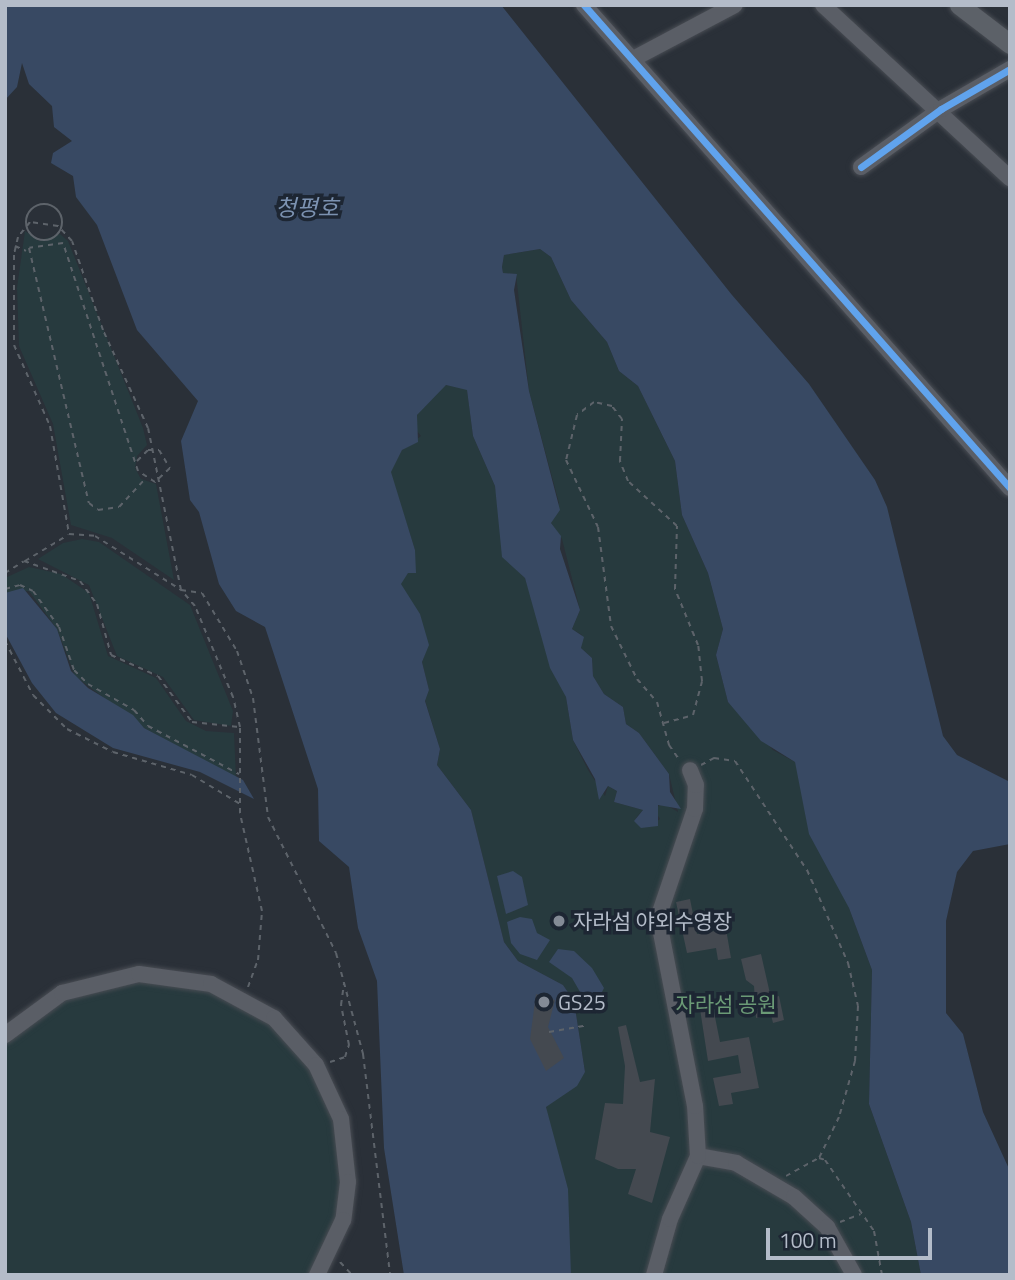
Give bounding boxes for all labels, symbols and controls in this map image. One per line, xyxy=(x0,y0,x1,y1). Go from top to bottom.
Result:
water label: 청평호 xyxy=(275,194,339,222)
place label: 자라섬 야외수영장 xyxy=(573,908,732,934)
marker: 자라섬 야외수영장 xyxy=(551,913,567,929)
place label: GS25 xyxy=(558,989,606,1015)
park label: 자라섬 공원 xyxy=(675,991,777,1017)
marker: GS25 xyxy=(536,994,552,1010)
scale bar xyxy=(770,1214,936,1258)
text: 100 m xyxy=(779,1224,836,1256)

